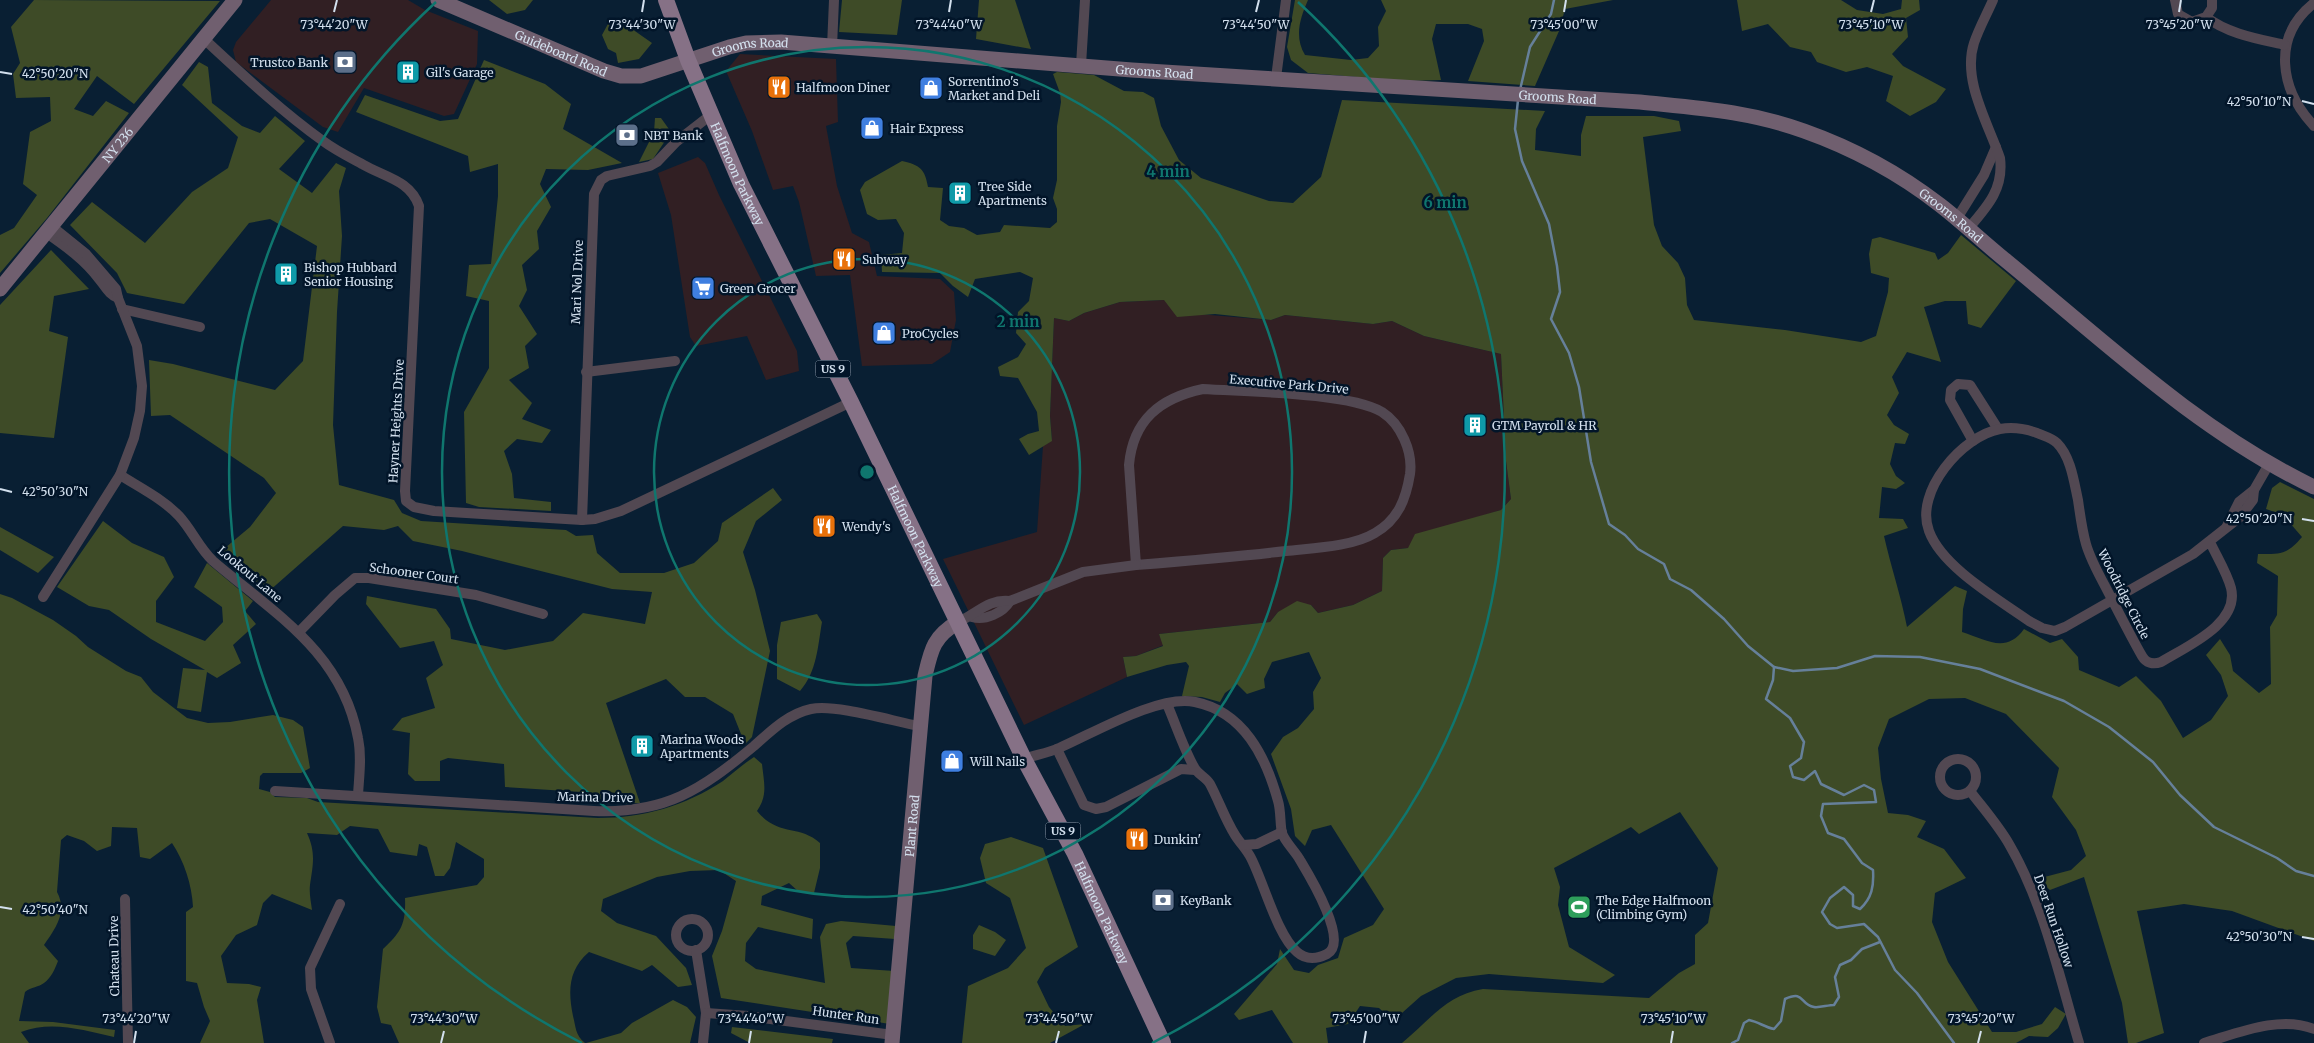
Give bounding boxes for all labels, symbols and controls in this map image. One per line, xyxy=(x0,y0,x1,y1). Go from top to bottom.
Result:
text: 73°44'20"W xyxy=(300,17,369,32)
text: 73°44'30"W xyxy=(608,17,677,32)
text: 73°44'40"W xyxy=(916,17,983,32)
text: 73°44'50"W xyxy=(1223,17,1291,32)
text: 73°45'00"W xyxy=(1530,17,1599,32)
text: 73°45'10"W xyxy=(1839,17,1904,32)
text: 73°45'20"W xyxy=(2146,17,2213,32)
street label: Guideboard Road xyxy=(513,26,610,79)
street label: Grooms Road xyxy=(710,34,789,60)
bank icon: Trustco Bank xyxy=(332,49,358,75)
place label: Trustco Bank xyxy=(250,55,328,70)
building icon: Gil's Garage xyxy=(395,59,421,85)
street label: Grooms Road xyxy=(1115,61,1194,81)
place label: Gil's Garage xyxy=(426,65,494,80)
text: 42°50'20"N xyxy=(22,66,89,81)
restaurant icon: Halfmoon Diner xyxy=(766,74,792,100)
place label: Sorrentino's Market and Deli xyxy=(948,74,1040,103)
shop icon: Sorrentino's Market and Deli xyxy=(918,75,944,101)
place label: Halfmoon Diner xyxy=(796,80,891,95)
street label: Grooms Road xyxy=(1518,87,1597,107)
text: 42°50'10"N xyxy=(2227,94,2292,109)
shop icon: Hair Express xyxy=(859,115,885,141)
street label: Halfmoon Parkway xyxy=(708,120,768,228)
place label: Hair Express xyxy=(890,121,964,136)
bank icon: NBT Bank xyxy=(614,122,640,148)
street label: NY 236 xyxy=(99,124,136,165)
place label: NBT Bank xyxy=(644,128,703,143)
text: 4 min xyxy=(1146,162,1190,181)
place label: Tree Side Apartments xyxy=(977,179,1047,208)
building icon: Tree Side Apartments xyxy=(947,180,973,206)
street label: Grooms Road xyxy=(1917,185,1986,245)
text: 6 min xyxy=(1423,193,1467,212)
street label: Mari Nol Drive xyxy=(568,240,586,324)
restaurant icon: Subway xyxy=(831,246,857,272)
place label: Subway xyxy=(862,252,907,267)
place label: Bishop Hubbard Senior Housing xyxy=(304,260,397,289)
building icon: Bishop Hubbard Senior Housing xyxy=(273,261,299,287)
supermarket icon: Green Grocer xyxy=(690,275,716,301)
place label: Green Grocer xyxy=(720,281,796,296)
text: 2 min xyxy=(997,312,1039,331)
shop icon: ProCycles xyxy=(871,320,897,346)
place label: ProCycles xyxy=(902,326,959,341)
street label: Hayner Heights Drive xyxy=(385,359,407,483)
road number: US 9 xyxy=(816,360,850,378)
street label: Executive Park Drive xyxy=(1229,371,1349,397)
building icon: GTM Payroll & HR xyxy=(1462,412,1488,438)
place label: GTM Payroll & HR xyxy=(1492,418,1597,433)
centre of rings xyxy=(858,463,876,481)
street label: Halfmoon Parkway xyxy=(885,483,947,590)
text: 42°50'30"N xyxy=(22,484,89,499)
text: 42°50'20"N xyxy=(2226,511,2293,526)
restaurant icon: Wendy's xyxy=(811,513,837,539)
place label: Wendy's xyxy=(841,519,891,534)
street label: Lookout Lane xyxy=(215,543,285,605)
street label: Woodridge Circle xyxy=(2094,546,2153,641)
street label: Schooner Court xyxy=(368,559,460,587)
place label: Marina Woods Apartments xyxy=(659,732,744,761)
building icon: Marina Woods Apartments xyxy=(629,733,655,759)
shop icon: Will Nails xyxy=(939,748,965,774)
place label: Will Nails xyxy=(969,754,1025,769)
street label: Marina Drive xyxy=(557,789,633,805)
street label: Plant Road xyxy=(901,794,922,858)
road number: US 9 xyxy=(1046,822,1080,839)
restaurant icon: Dunkin' xyxy=(1124,826,1150,852)
place label: Dunkin' xyxy=(1154,832,1201,847)
street label: Halfmoon Parkway xyxy=(1072,859,1133,966)
street label: Deer Run Hollow xyxy=(2031,872,2077,970)
bank icon: KeyBank xyxy=(1150,887,1176,913)
place label: KeyBank xyxy=(1180,893,1232,908)
place label: The Edge Halfmoon (Climbing Gym) xyxy=(1596,893,1711,922)
sports icon: The Edge Halfmoon (Climbing Gym) xyxy=(1566,894,1592,920)
text: 42°50'40"N xyxy=(22,902,88,917)
street label: Chateau Drive xyxy=(106,916,122,996)
text: 42°50'30"N xyxy=(2226,929,2293,944)
street label: Hunter Run xyxy=(812,1003,880,1027)
text: 73°44'20"W xyxy=(102,1011,171,1026)
text: 73°44'30"W xyxy=(410,1011,479,1026)
text: 73°44'40"W xyxy=(718,1011,785,1026)
text: 73°44'50"W xyxy=(1026,1011,1094,1026)
text: 73°45'00"W xyxy=(1332,1011,1401,1026)
text: 73°45'10"W xyxy=(1641,1011,1706,1026)
text: 73°45'20"W xyxy=(1948,1011,2015,1026)

